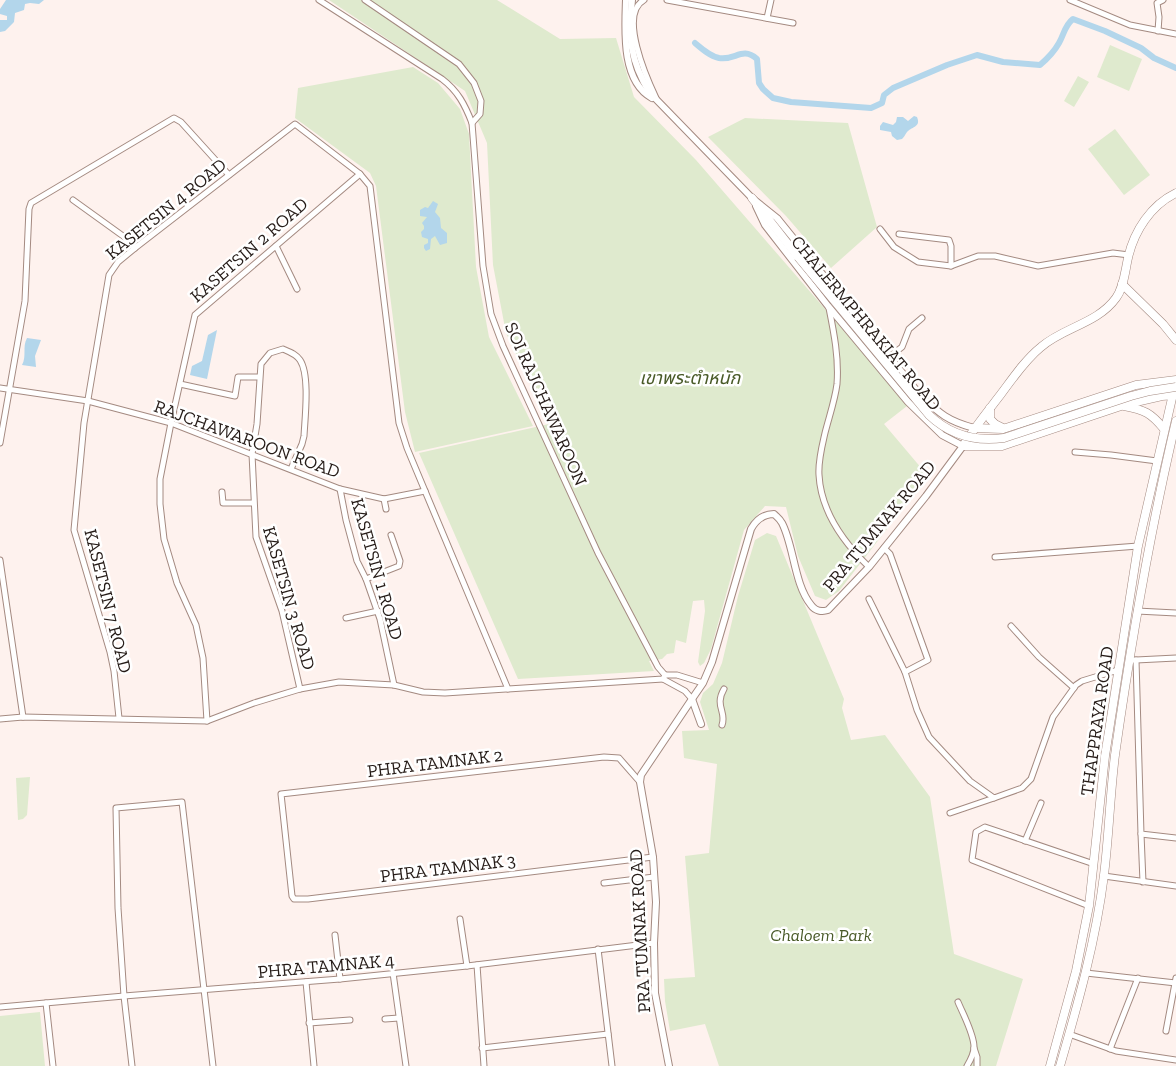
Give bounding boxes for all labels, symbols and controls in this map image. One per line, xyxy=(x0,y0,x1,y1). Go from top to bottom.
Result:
street label: KASETSIN 4 ROAD xyxy=(101,154,231,264)
street label: KASETSIN 2 ROAD xyxy=(186,193,312,307)
street label: CHALERMPHRAKIAT ROAD xyxy=(786,231,946,415)
street label: SOI RAJCHAWAROON xyxy=(500,319,592,489)
park label: เขาพระตำหนัก xyxy=(640,367,742,389)
street label: RAJCHAWAROON ROAD xyxy=(151,395,343,483)
street label: PRA TUMNAK ROAD xyxy=(818,456,940,596)
street label: KASETSIN 1 ROAD xyxy=(346,496,408,642)
street label: KASETSIN 3 ROAD xyxy=(258,524,320,672)
street label: KASETSIN 7 ROAD xyxy=(79,527,137,675)
street label: THAPPRAYA ROAD xyxy=(1076,645,1118,797)
street label: PHRA TAMNAK 2 xyxy=(366,744,504,782)
street label: PHRA TAMNAK 3 xyxy=(379,849,517,887)
street label: PRA TUMNAK ROAD xyxy=(625,849,655,1013)
park label: Chaloem Park xyxy=(770,924,872,946)
street label: PHRA TAMNAK 4 xyxy=(257,949,396,983)

